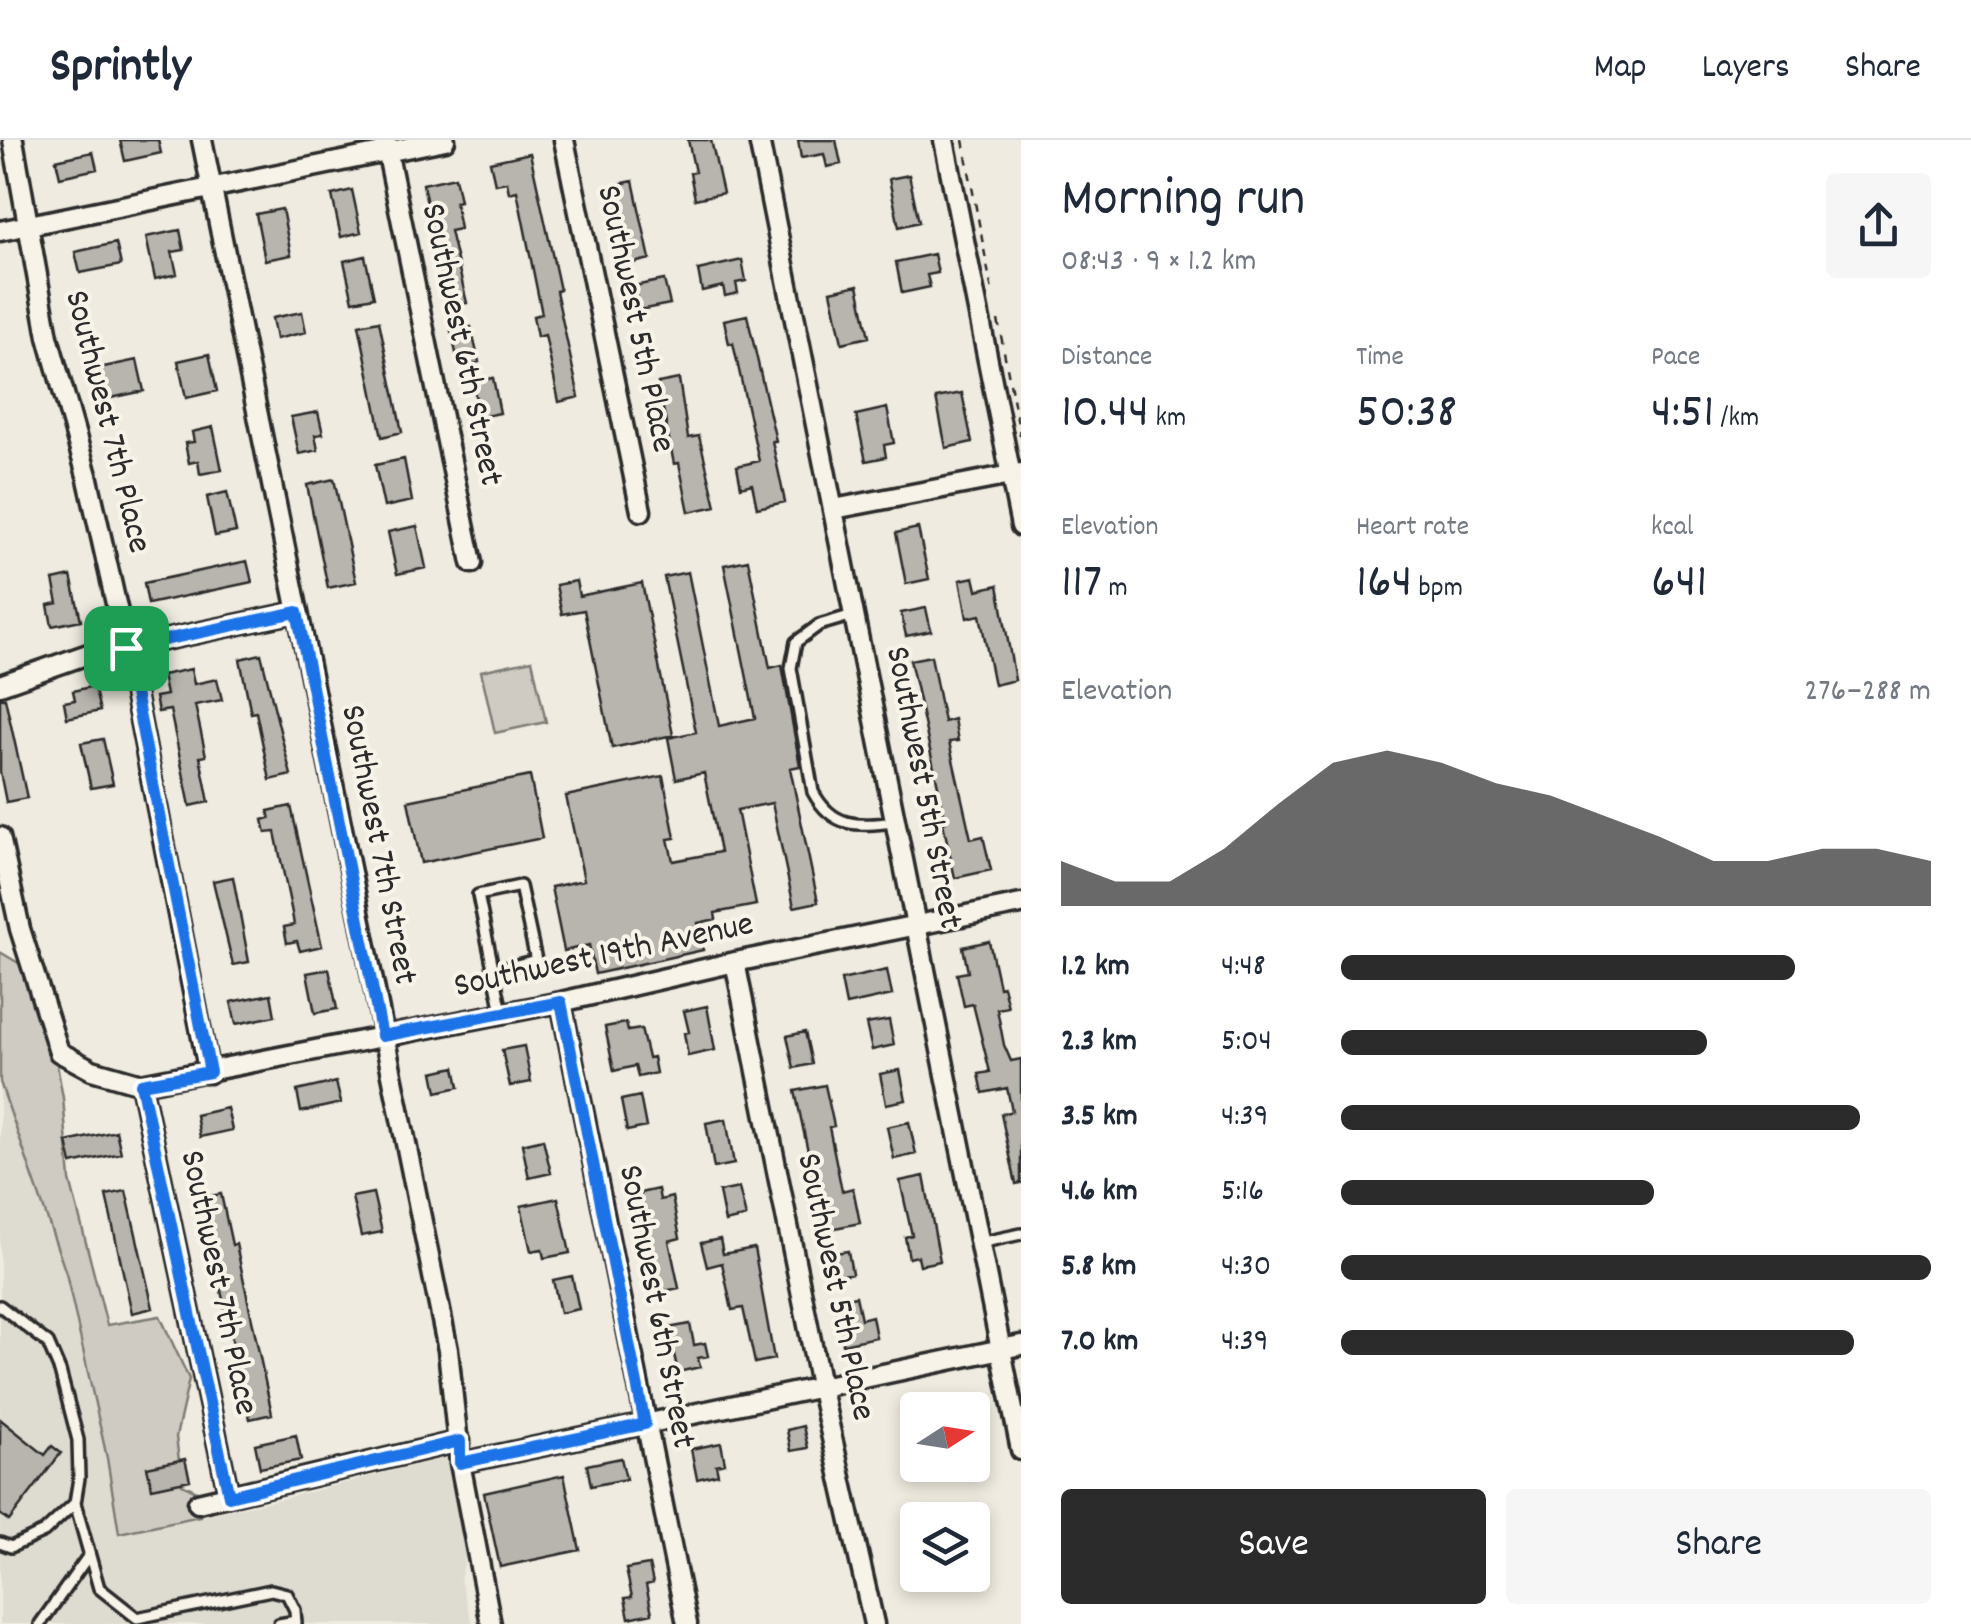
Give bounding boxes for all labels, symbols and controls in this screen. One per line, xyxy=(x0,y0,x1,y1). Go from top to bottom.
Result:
text: Sprintly xyxy=(50,35,191,104)
text: Map xyxy=(1594,44,1647,94)
text: Layers xyxy=(1702,44,1790,94)
text: Share xyxy=(1845,44,1921,94)
text: Morning run xyxy=(1061,163,1305,242)
button: share xyxy=(1826,173,1931,278)
street label: Southwest 5th Place xyxy=(581,181,687,457)
street label: Southwest 6th Street xyxy=(406,199,514,491)
text: 08:43 · 9 × 1.2 km xyxy=(1061,240,1257,286)
street label: Southwest 7th Place xyxy=(49,285,163,559)
text: Distance xyxy=(1061,339,1152,379)
text: Time xyxy=(1356,339,1404,379)
text: Pace xyxy=(1651,339,1700,379)
text: 10.44 xyxy=(1061,379,1149,451)
text: 50:38 xyxy=(1356,379,1457,451)
text: 4:51 xyxy=(1651,379,1714,451)
text: km xyxy=(1149,400,1186,440)
text: /km xyxy=(1714,400,1759,440)
text: Elevation xyxy=(1061,509,1158,549)
text: Heart rate xyxy=(1356,509,1469,549)
text: kcal xyxy=(1651,509,1694,549)
text: 117 xyxy=(1061,549,1102,621)
text: 164 xyxy=(1356,549,1412,621)
text: 641 xyxy=(1651,549,1707,621)
text: m xyxy=(1102,570,1128,610)
text: bpm xyxy=(1412,570,1463,610)
pin xyxy=(84,606,169,691)
icon: arrive xyxy=(99,621,154,676)
street label: Southwest 5th Street xyxy=(870,642,974,934)
text: Elevation xyxy=(1061,670,1172,716)
text: 276–288 m xyxy=(1804,670,1931,716)
street label: Southwest 7th Street xyxy=(325,701,429,989)
street label: Southwest 19th Avenue xyxy=(450,901,758,1013)
text: 1.2 km xyxy=(1061,945,1130,991)
text: 4:48 xyxy=(1221,945,1266,991)
text: 2.3 km xyxy=(1061,1020,1137,1066)
text: 5:04 xyxy=(1221,1020,1272,1066)
text: 3.5 km xyxy=(1061,1095,1138,1141)
text: 4:39 xyxy=(1221,1095,1268,1141)
street label: Southwest 7th Place xyxy=(165,1146,269,1420)
street label: Southwest 5th Place xyxy=(781,1149,887,1425)
street label: Southwest 6th Street xyxy=(603,1161,707,1453)
text: 4.6 km xyxy=(1061,1170,1138,1216)
text: 5:16 xyxy=(1221,1170,1264,1216)
text: 5.8 km xyxy=(1061,1245,1136,1291)
text: 4:30 xyxy=(1221,1245,1271,1291)
text: 7.0 km xyxy=(1061,1320,1138,1366)
text: 4:39 xyxy=(1221,1320,1268,1366)
north arrow xyxy=(900,1392,990,1482)
map controls xyxy=(900,1392,990,1592)
button: Save xyxy=(1061,1489,1486,1604)
button: Share xyxy=(1506,1489,1931,1604)
button: layers xyxy=(900,1502,990,1592)

